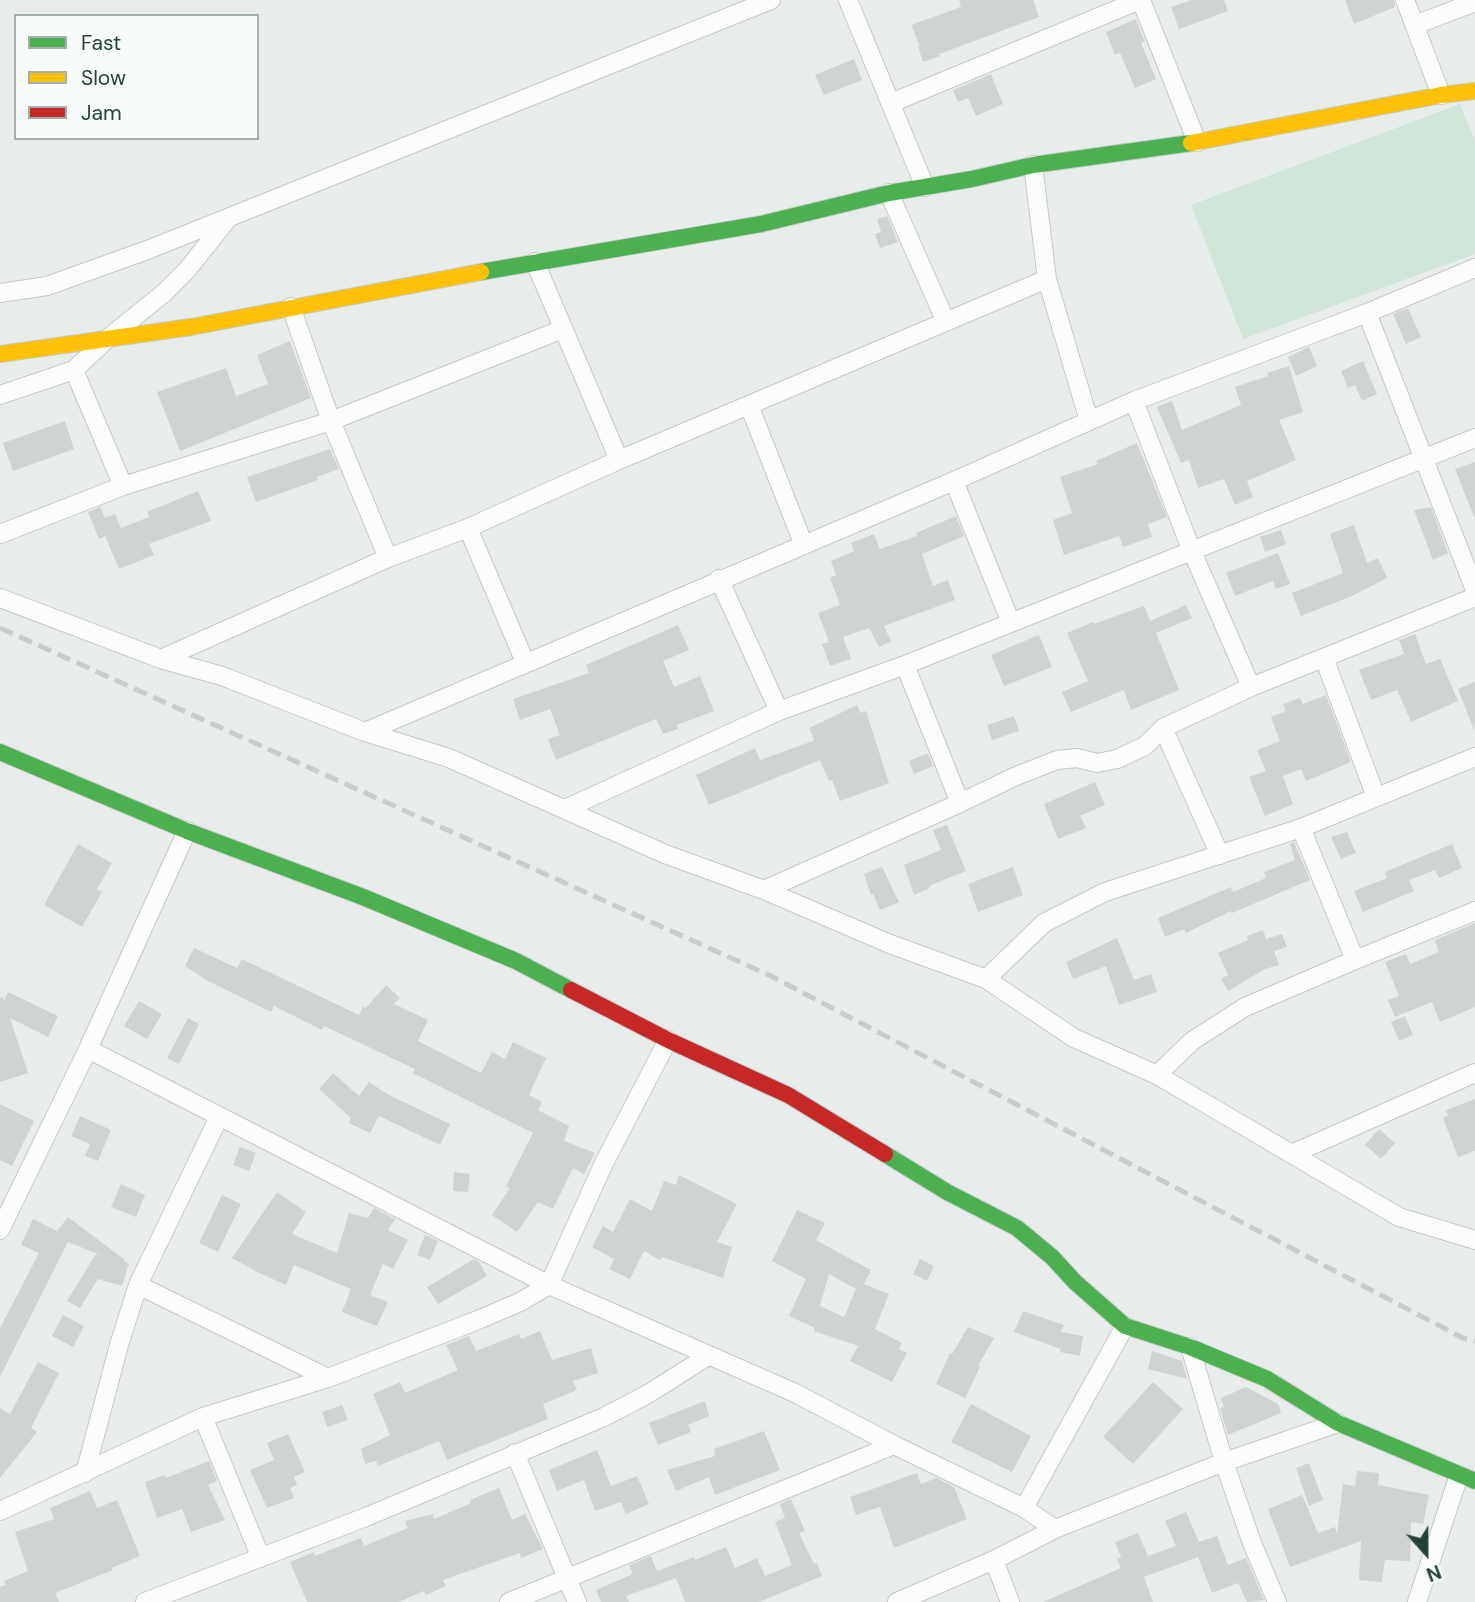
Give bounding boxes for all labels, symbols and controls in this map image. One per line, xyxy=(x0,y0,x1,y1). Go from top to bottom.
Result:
legend xyxy=(14,14,259,140)
text: Fast xyxy=(81,29,121,57)
text: Slow xyxy=(81,64,126,92)
text: Jam xyxy=(81,99,122,127)
north arrow xyxy=(1391,1518,1461,1588)
text: N xyxy=(1423,1559,1445,1587)

